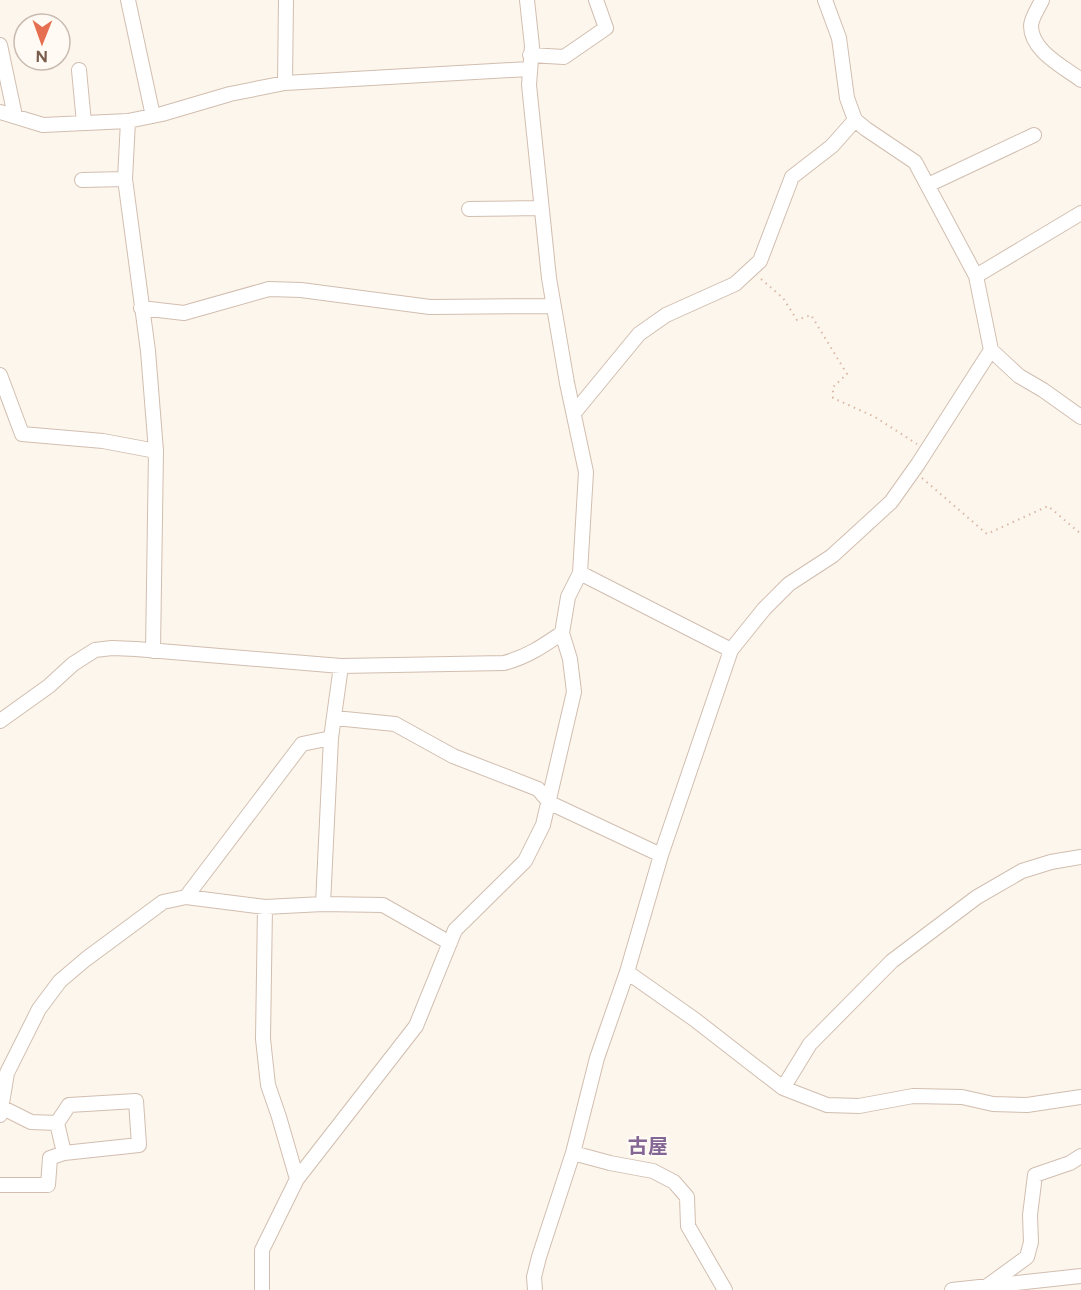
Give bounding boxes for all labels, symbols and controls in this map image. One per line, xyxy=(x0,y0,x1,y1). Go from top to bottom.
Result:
north arrow xyxy=(12,12,72,72)
text: N xyxy=(35,47,48,66)
district label: 古屋 xyxy=(628,1134,668,1158)

